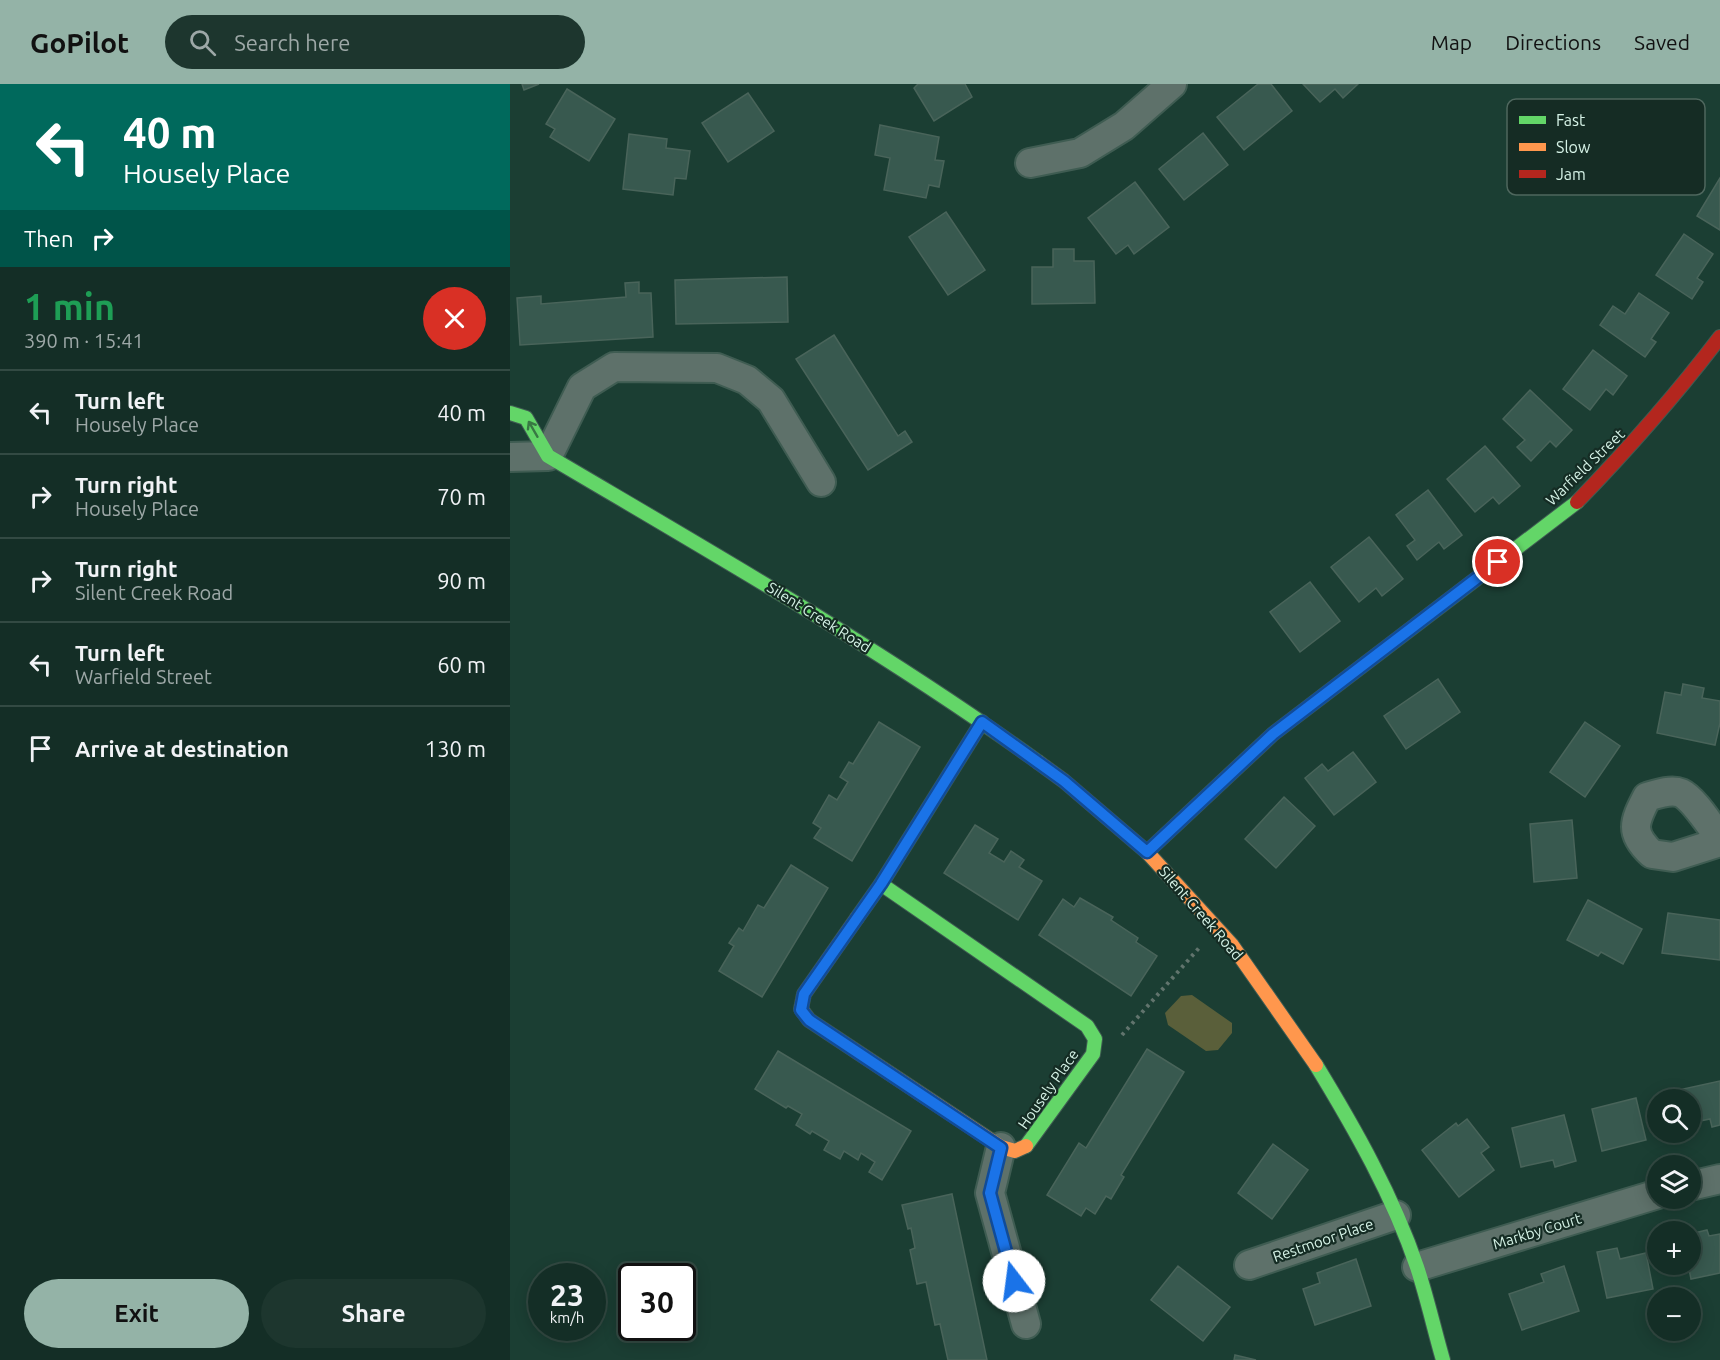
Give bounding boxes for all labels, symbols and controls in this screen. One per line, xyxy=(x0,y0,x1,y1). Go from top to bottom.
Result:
search box xyxy=(165,15,585,69)
icon: search xyxy=(186,26,219,59)
text: GoPilot xyxy=(30,27,129,58)
text: Search here xyxy=(234,30,350,55)
text: Map xyxy=(1431,30,1472,54)
text: Directions xyxy=(1505,30,1601,54)
text: Saved xyxy=(1634,30,1690,54)
legend xyxy=(1507,99,1705,195)
icon: left xyxy=(24,108,102,186)
text: 40 m xyxy=(123,109,217,156)
text: Fast xyxy=(1556,111,1586,129)
text: Slow xyxy=(1556,138,1591,156)
text: Housely Place xyxy=(123,158,290,188)
text: Jam xyxy=(1556,165,1586,183)
icon: right xyxy=(86,222,119,255)
text: Then xyxy=(24,226,74,251)
text: 1 min xyxy=(24,286,115,327)
button: close xyxy=(423,287,486,350)
text: 390 m · 15:41 xyxy=(24,329,144,352)
text: Turn left xyxy=(75,388,165,413)
icon: left xyxy=(24,396,57,429)
text: 40 m xyxy=(437,400,486,425)
text: Housely Place xyxy=(75,413,199,436)
one-way arrow xyxy=(527,421,538,439)
street label: Warfield Street xyxy=(1542,425,1628,509)
text: Turn right xyxy=(75,472,177,497)
icon: right xyxy=(24,480,57,513)
text: 70 m xyxy=(437,484,486,509)
text: Housely Place xyxy=(75,497,199,520)
pin xyxy=(1472,536,1523,587)
icon: arrive xyxy=(1481,545,1514,578)
text: Turn right xyxy=(75,556,177,581)
icon: right xyxy=(24,564,57,597)
text: 90 m xyxy=(437,568,486,593)
street label: Silent Creek Road xyxy=(764,578,874,656)
text: Silent Creek Road xyxy=(75,581,233,604)
text: Turn left xyxy=(75,640,165,665)
icon: left xyxy=(24,648,57,681)
text: 60 m xyxy=(437,652,486,677)
text: Warfield Street xyxy=(75,665,212,688)
icon: arrive xyxy=(24,732,57,765)
text: Arrive at destination xyxy=(75,736,289,761)
text: 130 m xyxy=(425,736,486,761)
street label: Silent Creek Road xyxy=(1156,863,1246,963)
street label: Housely Place xyxy=(1014,1046,1082,1132)
map controls xyxy=(1647,1089,1701,1341)
button: search xyxy=(1647,1089,1701,1143)
button: layers xyxy=(1647,1155,1701,1209)
street label: Markby Court xyxy=(1491,1209,1583,1253)
street label: Restmoor Place xyxy=(1270,1215,1376,1265)
button: + xyxy=(1647,1221,1701,1275)
position arrow xyxy=(982,1249,1046,1313)
speed limit sign: 30 xyxy=(618,1263,696,1341)
text: 23 xyxy=(550,1278,584,1312)
button: Exit xyxy=(24,1279,249,1348)
button: Share xyxy=(261,1279,486,1348)
button: − xyxy=(1647,1287,1701,1341)
text: km/h xyxy=(550,1309,584,1326)

